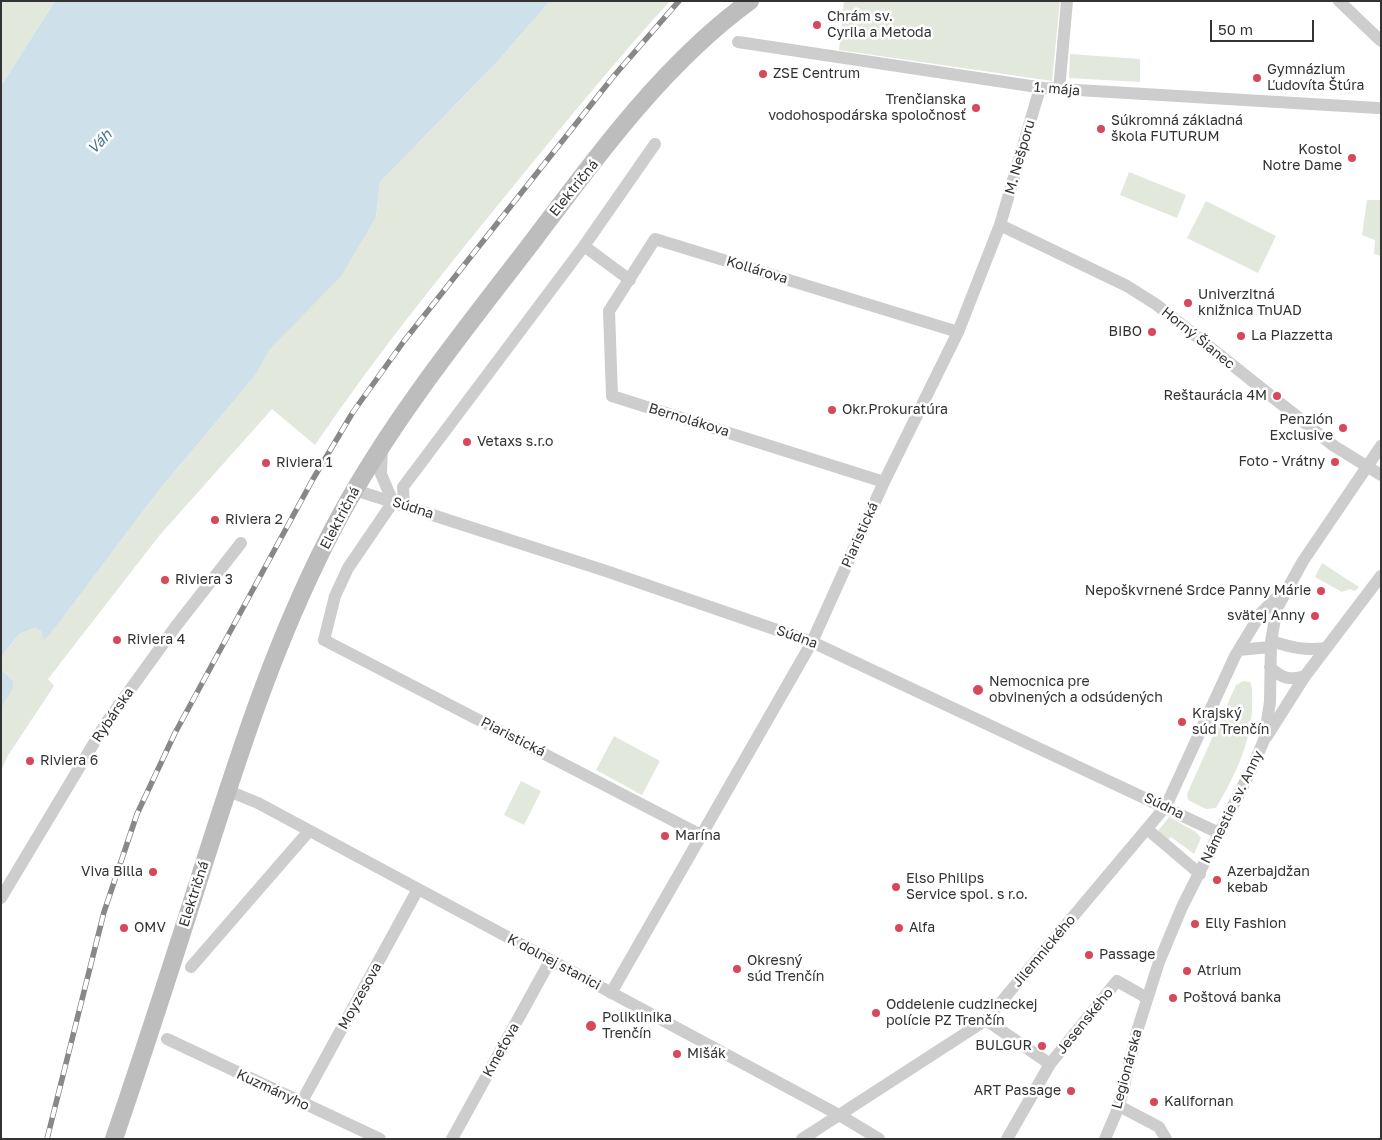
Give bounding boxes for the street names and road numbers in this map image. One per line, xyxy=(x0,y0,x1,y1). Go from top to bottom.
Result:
street label: 1. mája xyxy=(1033,79,1081,99)
street label: M. Nešporu xyxy=(1001,118,1039,196)
street label: Električná xyxy=(546,156,602,220)
street label: Kollárova xyxy=(724,253,790,287)
street label: Horný Šianec xyxy=(1158,303,1238,373)
street label: Bernolákova xyxy=(647,400,731,440)
street label: Električná xyxy=(317,484,363,552)
street label: Súdna xyxy=(390,493,436,523)
street label: Piaristická xyxy=(838,500,882,570)
street label: Súdna xyxy=(774,622,820,652)
street label: Rybárska xyxy=(89,684,137,746)
street label: Piaristická xyxy=(478,714,548,760)
street label: Námestie sv. Anny xyxy=(1197,748,1267,866)
street label: Súdna xyxy=(1141,789,1187,823)
street label: Električná xyxy=(175,859,213,929)
street label: Jilemnického xyxy=(1009,911,1079,991)
street label: K dolnej stanici xyxy=(504,930,604,994)
street label: Moyzesova xyxy=(335,960,385,1032)
street label: Jesenského xyxy=(1053,985,1117,1057)
street label: Kmeťova xyxy=(479,1020,523,1080)
street label: Legionárska xyxy=(1108,1027,1146,1111)
street label: Kuzmányho xyxy=(234,1066,312,1114)

